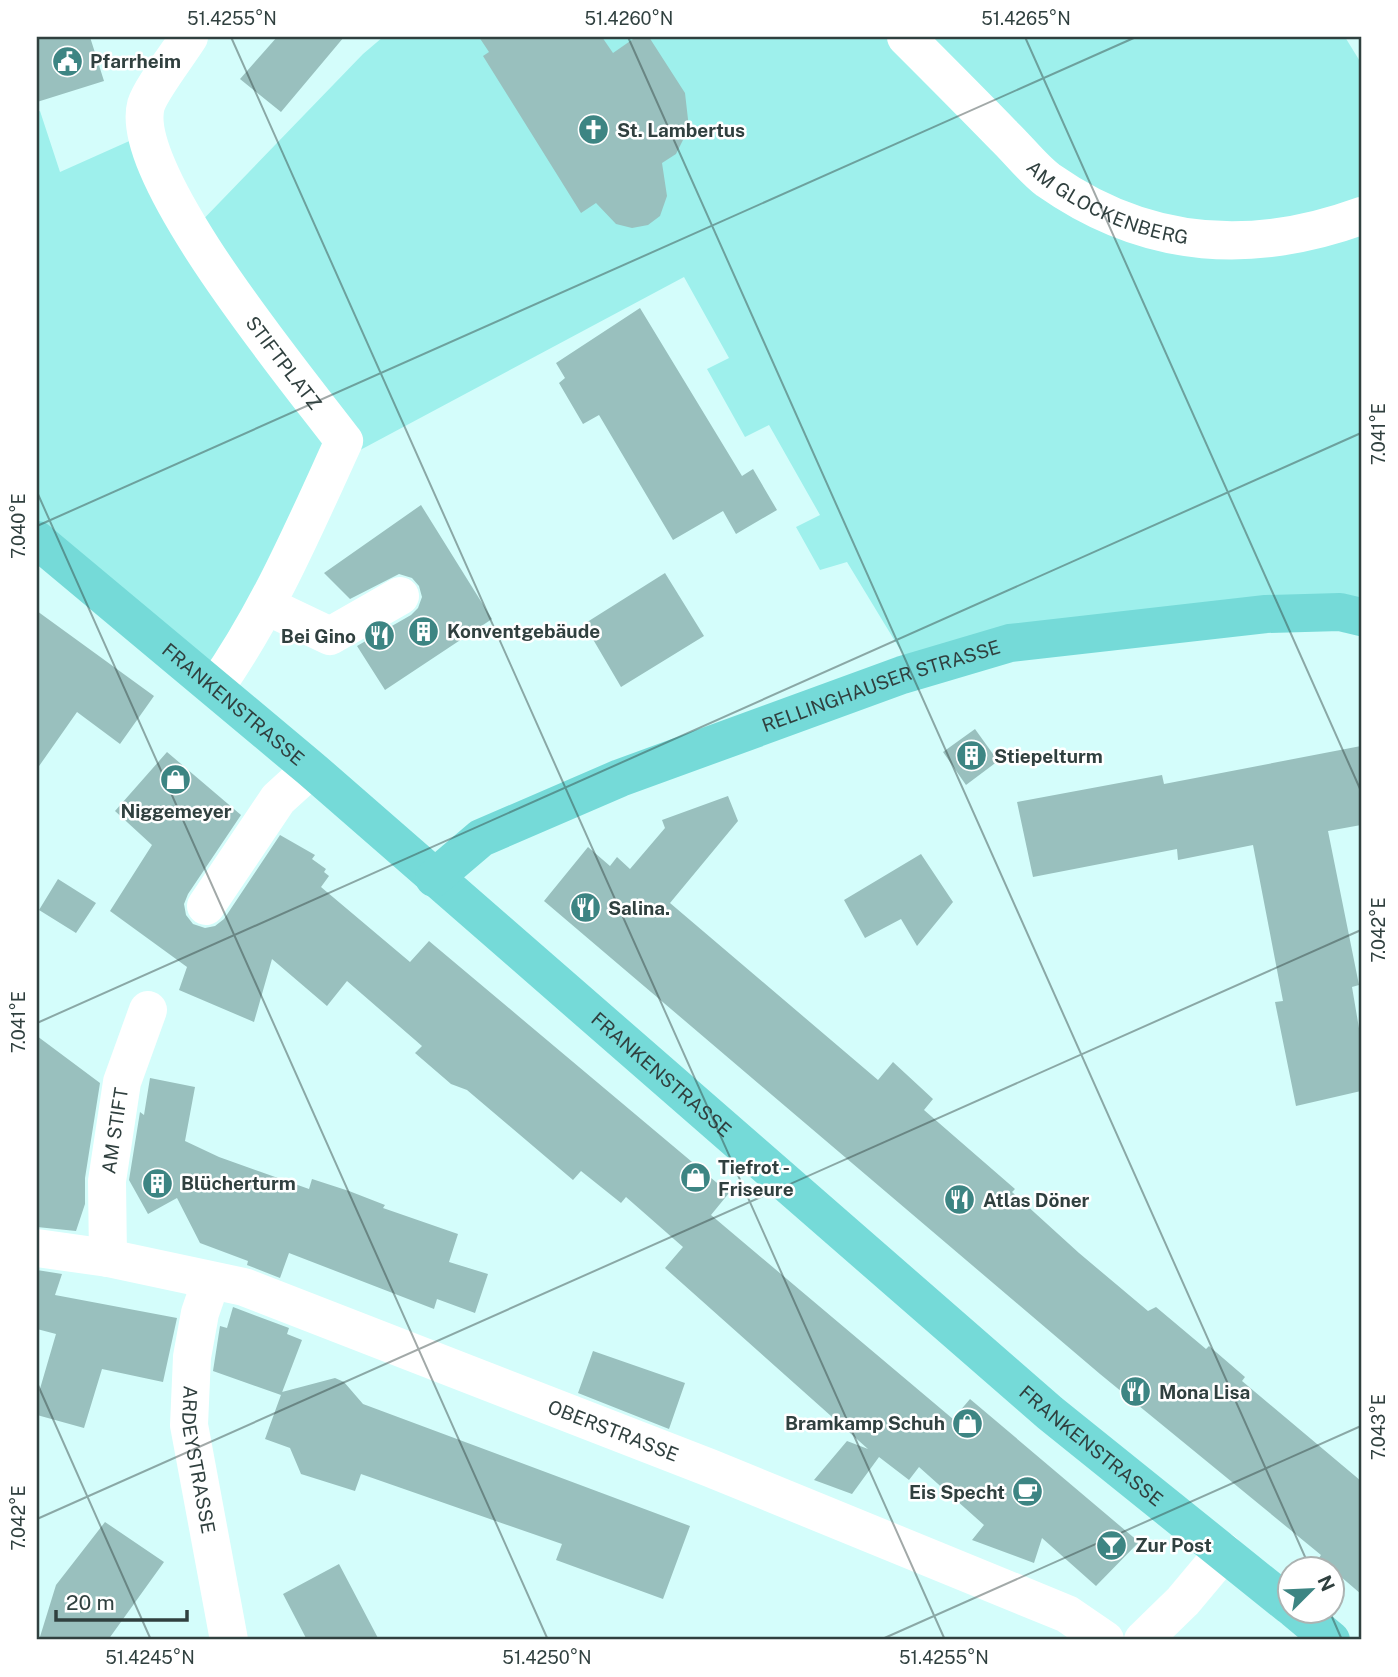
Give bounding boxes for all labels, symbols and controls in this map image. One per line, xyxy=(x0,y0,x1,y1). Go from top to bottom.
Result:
text: 51.4255°N xyxy=(187,8,277,29)
text: 51.4260°N xyxy=(585,8,673,29)
text: 51.4265°N xyxy=(981,8,1071,29)
public building icon: Pfarrheim xyxy=(50,44,84,78)
place label: Pfarrheim xyxy=(90,50,181,72)
church icon: St. Lambertus xyxy=(577,113,611,147)
place label: St. Lambertus xyxy=(617,119,745,141)
street label: AM GLOCKENBERG xyxy=(1022,156,1190,248)
street label: STIFTPLATZ xyxy=(242,312,326,414)
text: 7.041°E xyxy=(1368,403,1389,465)
text: 7.040°E xyxy=(8,493,29,559)
building icon: Konventgebäude xyxy=(407,614,441,648)
restaurant icon: Bei Gino xyxy=(362,619,396,653)
place label: Konventgebäude xyxy=(447,620,600,642)
place label: Bei Gino xyxy=(281,625,356,647)
street label: RELLINGHAUSER STRASSE xyxy=(759,636,1003,736)
street label: FRANKENSTRASSE xyxy=(158,639,309,770)
building icon: Stiepelturm xyxy=(954,739,988,773)
place label: Stiepelturm xyxy=(994,745,1103,767)
shop icon: Niggemeyer xyxy=(159,763,193,797)
place label: Niggemeyer xyxy=(120,800,232,822)
restaurant icon: Salina. xyxy=(568,891,602,925)
place label: Salina. xyxy=(608,897,670,919)
text: 7.042°E xyxy=(1368,897,1389,963)
text: 7.041°E xyxy=(8,991,29,1053)
street label: FRANKENSTRASSE xyxy=(587,1008,736,1141)
street label: AM STIFT xyxy=(97,1086,132,1175)
place label: Tiefrot - Friseure xyxy=(718,1156,794,1200)
shop icon: Tiefrot - Friseure xyxy=(678,1161,712,1195)
building icon: Blücherturm xyxy=(141,1166,175,1200)
place label: Blücherturm xyxy=(181,1172,296,1194)
restaurant icon: Atlas Döner xyxy=(943,1183,977,1217)
place label: Atlas Döner xyxy=(983,1189,1090,1211)
restaurant icon: Mona Lisa xyxy=(1119,1375,1153,1409)
street label: FRANKENSTRASSE xyxy=(1015,1381,1167,1510)
place label: Mona Lisa xyxy=(1159,1381,1250,1403)
street label: ARDEYSTRASSE xyxy=(178,1385,220,1535)
text: 7.043°E xyxy=(1368,1394,1389,1460)
street label: OBERSTRASSE xyxy=(545,1395,682,1466)
shop icon: Bramkamp Schuh xyxy=(951,1406,985,1440)
place label: Bramkamp Schuh xyxy=(785,1412,945,1434)
cafe icon: Eis Specht xyxy=(1011,1475,1045,1509)
place label: Eis Specht xyxy=(909,1481,1005,1503)
text: 7.042°E xyxy=(8,1485,29,1551)
bar icon: Zur Post xyxy=(1095,1528,1129,1562)
place label: Zur Post xyxy=(1135,1534,1212,1556)
north arrow xyxy=(1276,1554,1346,1624)
text: N xyxy=(1313,1572,1340,1594)
scale bar xyxy=(56,1579,187,1623)
text: 20 m xyxy=(66,1590,115,1615)
text: 51.4245°N xyxy=(105,1647,195,1668)
text: 51.4250°N xyxy=(502,1647,592,1668)
text: 51.4255°N xyxy=(899,1647,989,1668)

